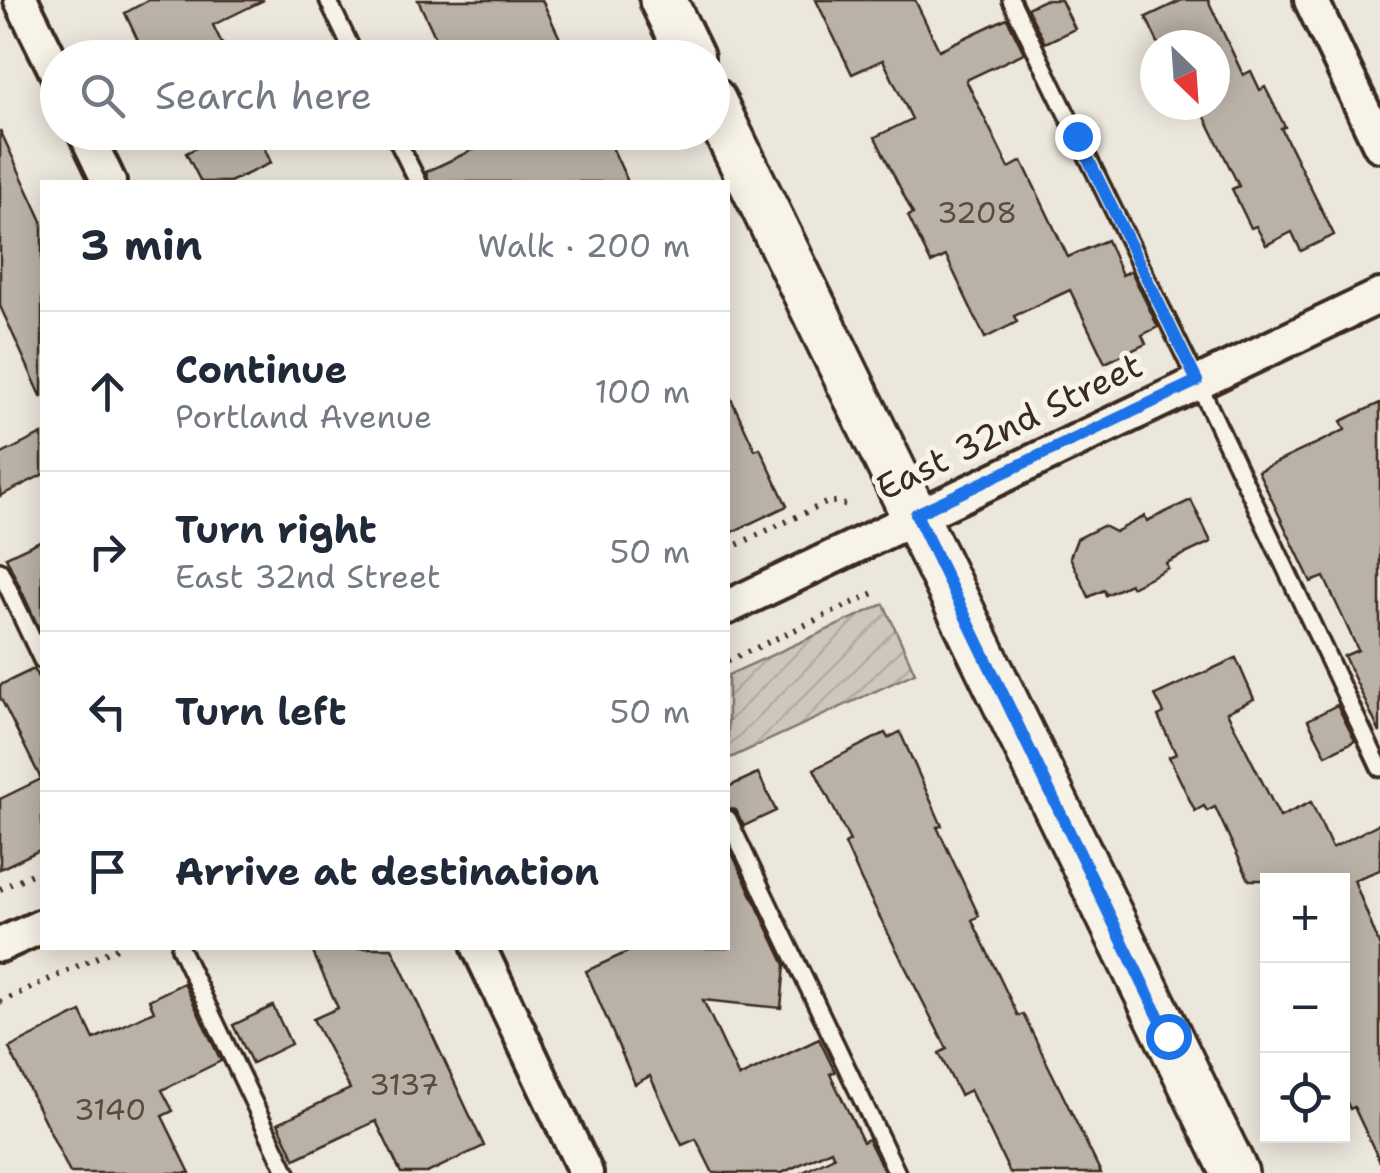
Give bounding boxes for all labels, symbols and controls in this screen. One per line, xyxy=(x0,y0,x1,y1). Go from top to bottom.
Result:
north arrow xyxy=(1140,30,1230,120)
search box xyxy=(40,40,730,150)
icon: search xyxy=(75,68,130,123)
text: Search here xyxy=(155,70,372,121)
route end xyxy=(1055,114,1101,160)
house number: 3208 xyxy=(937,192,1017,233)
text: 3 min xyxy=(80,217,202,273)
text: Walk · 200 m xyxy=(477,224,690,267)
street label: East 32nd Street xyxy=(868,341,1150,511)
text: Continue xyxy=(175,344,347,395)
icon: ahead xyxy=(80,364,135,419)
text: 100 m xyxy=(594,370,690,413)
text: Portland Avenue xyxy=(175,395,432,438)
text: Turn right xyxy=(175,504,377,555)
icon: right xyxy=(80,524,135,579)
text: 50 m xyxy=(610,530,690,573)
text: East 32nd Street xyxy=(175,555,441,598)
icon: left xyxy=(80,684,135,739)
text: Turn left xyxy=(175,686,347,737)
text: 50 m xyxy=(610,690,690,733)
icon: arrive xyxy=(80,844,135,899)
text: Arrive at destination xyxy=(175,846,599,897)
map controls xyxy=(1260,873,1350,1143)
button: + xyxy=(1260,873,1350,963)
button: − xyxy=(1260,963,1350,1053)
route start xyxy=(1146,1014,1192,1060)
button: locate xyxy=(1260,1053,1350,1143)
house number: 3137 xyxy=(369,1064,439,1105)
house number: 3140 xyxy=(74,1089,146,1130)

